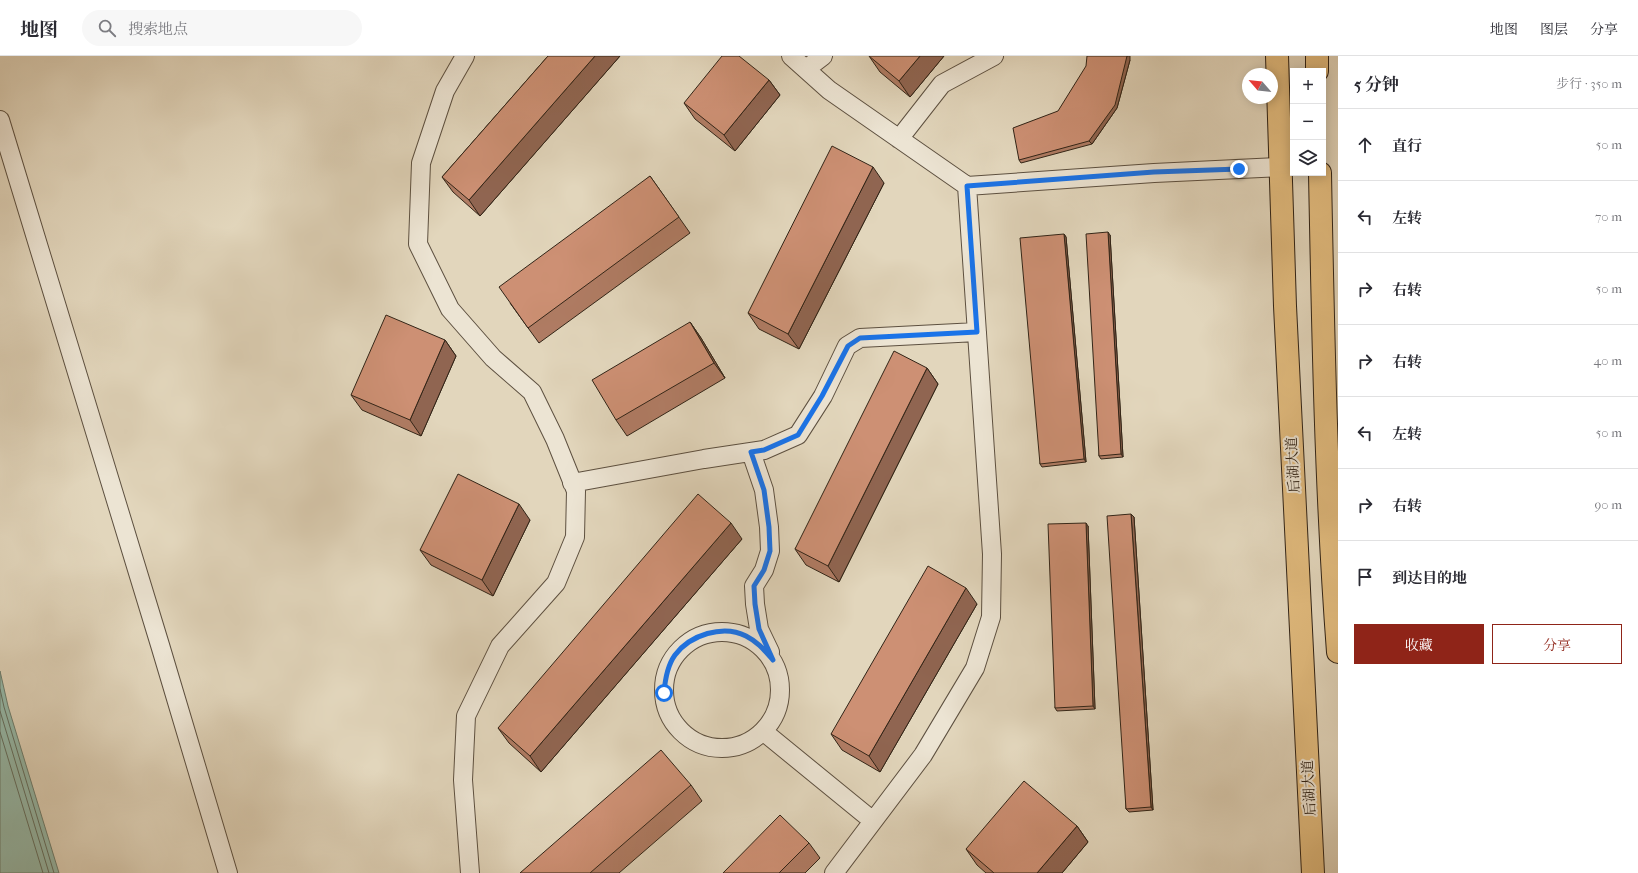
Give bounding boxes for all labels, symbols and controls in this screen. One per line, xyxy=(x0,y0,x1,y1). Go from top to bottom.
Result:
search box xyxy=(82,10,362,46)
icon: search xyxy=(96,17,118,39)
text: 地图 xyxy=(20,19,58,41)
text: 搜索地点 xyxy=(128,20,188,38)
text: 地图 xyxy=(1490,21,1518,38)
text: 图层 xyxy=(1540,21,1568,38)
text: 分享 xyxy=(1590,21,1618,38)
north arrow xyxy=(1242,68,1278,104)
map controls xyxy=(1290,68,1326,176)
button: + xyxy=(1290,68,1326,104)
text: 5 分钟 xyxy=(1354,74,1399,94)
text: 步行 · 350 m xyxy=(1556,76,1622,91)
button: − xyxy=(1290,104,1326,140)
icon: ahead xyxy=(1354,134,1376,156)
text: 直行 xyxy=(1392,137,1422,155)
text: 50 m xyxy=(1596,137,1622,152)
button: layers xyxy=(1290,140,1326,176)
route end xyxy=(1230,160,1248,178)
icon: left xyxy=(1354,206,1376,228)
text: 左转 xyxy=(1392,209,1422,227)
text: 70 m xyxy=(1595,209,1622,224)
icon: right xyxy=(1354,278,1376,300)
text: 右转 xyxy=(1392,281,1422,299)
text: 50 m xyxy=(1596,281,1622,296)
icon: right xyxy=(1354,350,1376,372)
text: 右转 xyxy=(1392,353,1422,371)
text: 40 m xyxy=(1594,353,1622,368)
icon: left xyxy=(1354,422,1376,444)
text: 左转 xyxy=(1392,425,1422,443)
text: 50 m xyxy=(1596,425,1622,440)
street label: 后湖大道 xyxy=(1283,437,1303,493)
icon: right xyxy=(1354,494,1376,516)
text: 右转 xyxy=(1392,497,1422,515)
text: 90 m xyxy=(1594,497,1622,512)
icon: arrive xyxy=(1354,566,1376,588)
text: 到达目的地 xyxy=(1392,569,1467,587)
button: 收藏 xyxy=(1354,624,1484,664)
button: 分享 xyxy=(1492,624,1622,664)
route start xyxy=(655,684,673,702)
street label: 后湖大道 xyxy=(1299,760,1319,816)

